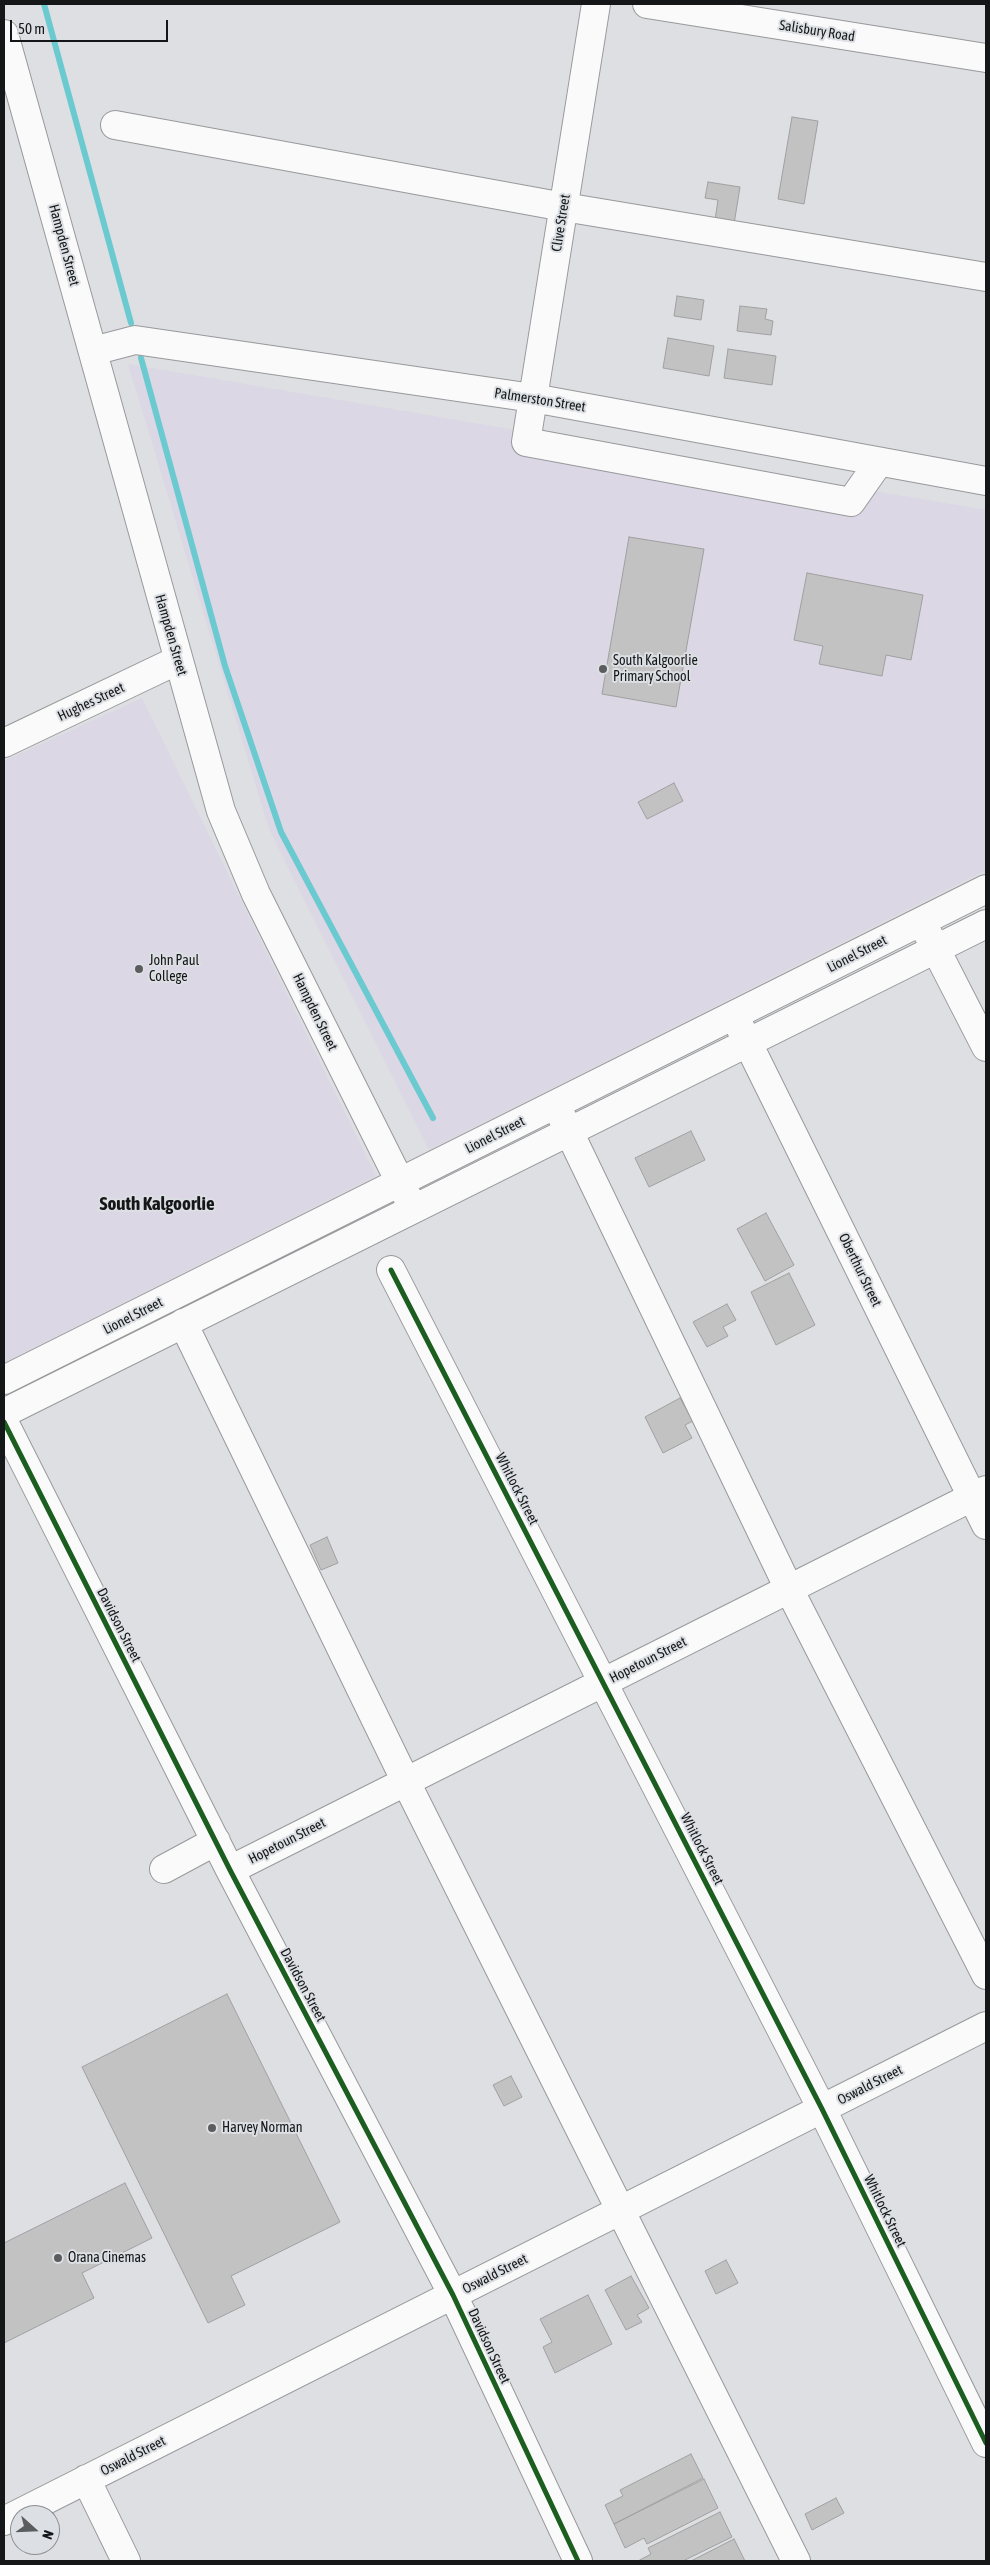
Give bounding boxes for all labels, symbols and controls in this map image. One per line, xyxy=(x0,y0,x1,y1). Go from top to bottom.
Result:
scale bar xyxy=(12,10,170,42)
street label: Salisbury Road xyxy=(778,17,856,45)
text: 50 m xyxy=(18,20,45,37)
street label: Clive Street xyxy=(548,193,574,253)
street label: Hampden Street xyxy=(45,202,83,288)
street label: Palmerston Street xyxy=(493,384,587,416)
street label: Hampden Street xyxy=(151,592,191,678)
place label: South Kalgoorlie Primary School xyxy=(613,653,698,686)
marker: South Kalgoorlie Primary School xyxy=(597,663,609,675)
street label: Hughes Street xyxy=(55,679,127,725)
street label: Lionel Street xyxy=(824,932,890,976)
place label: John Paul College xyxy=(149,953,199,986)
marker: John Paul College xyxy=(133,963,145,975)
street label: Hampden Street xyxy=(289,971,341,1053)
street label: Lionel Street xyxy=(462,1113,528,1157)
district label: South Kalgoorlie xyxy=(99,1193,215,1215)
street label: Oberthur Street xyxy=(835,1231,885,1309)
street label: Lionel Street xyxy=(100,1294,166,1338)
street label: Whitlock Street xyxy=(492,1450,542,1528)
street label: Davidson Street xyxy=(93,1585,145,1665)
street label: Hopetoun Street xyxy=(607,1633,689,1687)
street label: Whitlock Street xyxy=(677,1810,727,1888)
street label: Hopetoun Street xyxy=(246,1814,328,1868)
street label: Davidson Street xyxy=(277,1945,329,2025)
street label: Oswald Street xyxy=(835,2061,905,2109)
place label: Harvey Norman xyxy=(222,2120,303,2136)
marker: Harvey Norman xyxy=(206,2122,218,2134)
street label: Whitlock Street xyxy=(860,2172,910,2250)
place label: Orana Cinemas xyxy=(68,2250,146,2266)
street label: Oswald Street xyxy=(460,2250,530,2298)
marker: Orana Cinemas xyxy=(52,2252,64,2264)
street label: Davidson Street xyxy=(464,2306,514,2386)
street label: Oswald Street xyxy=(98,2432,168,2480)
north arrow xyxy=(10,2505,60,2555)
text: N xyxy=(39,2528,57,2541)

